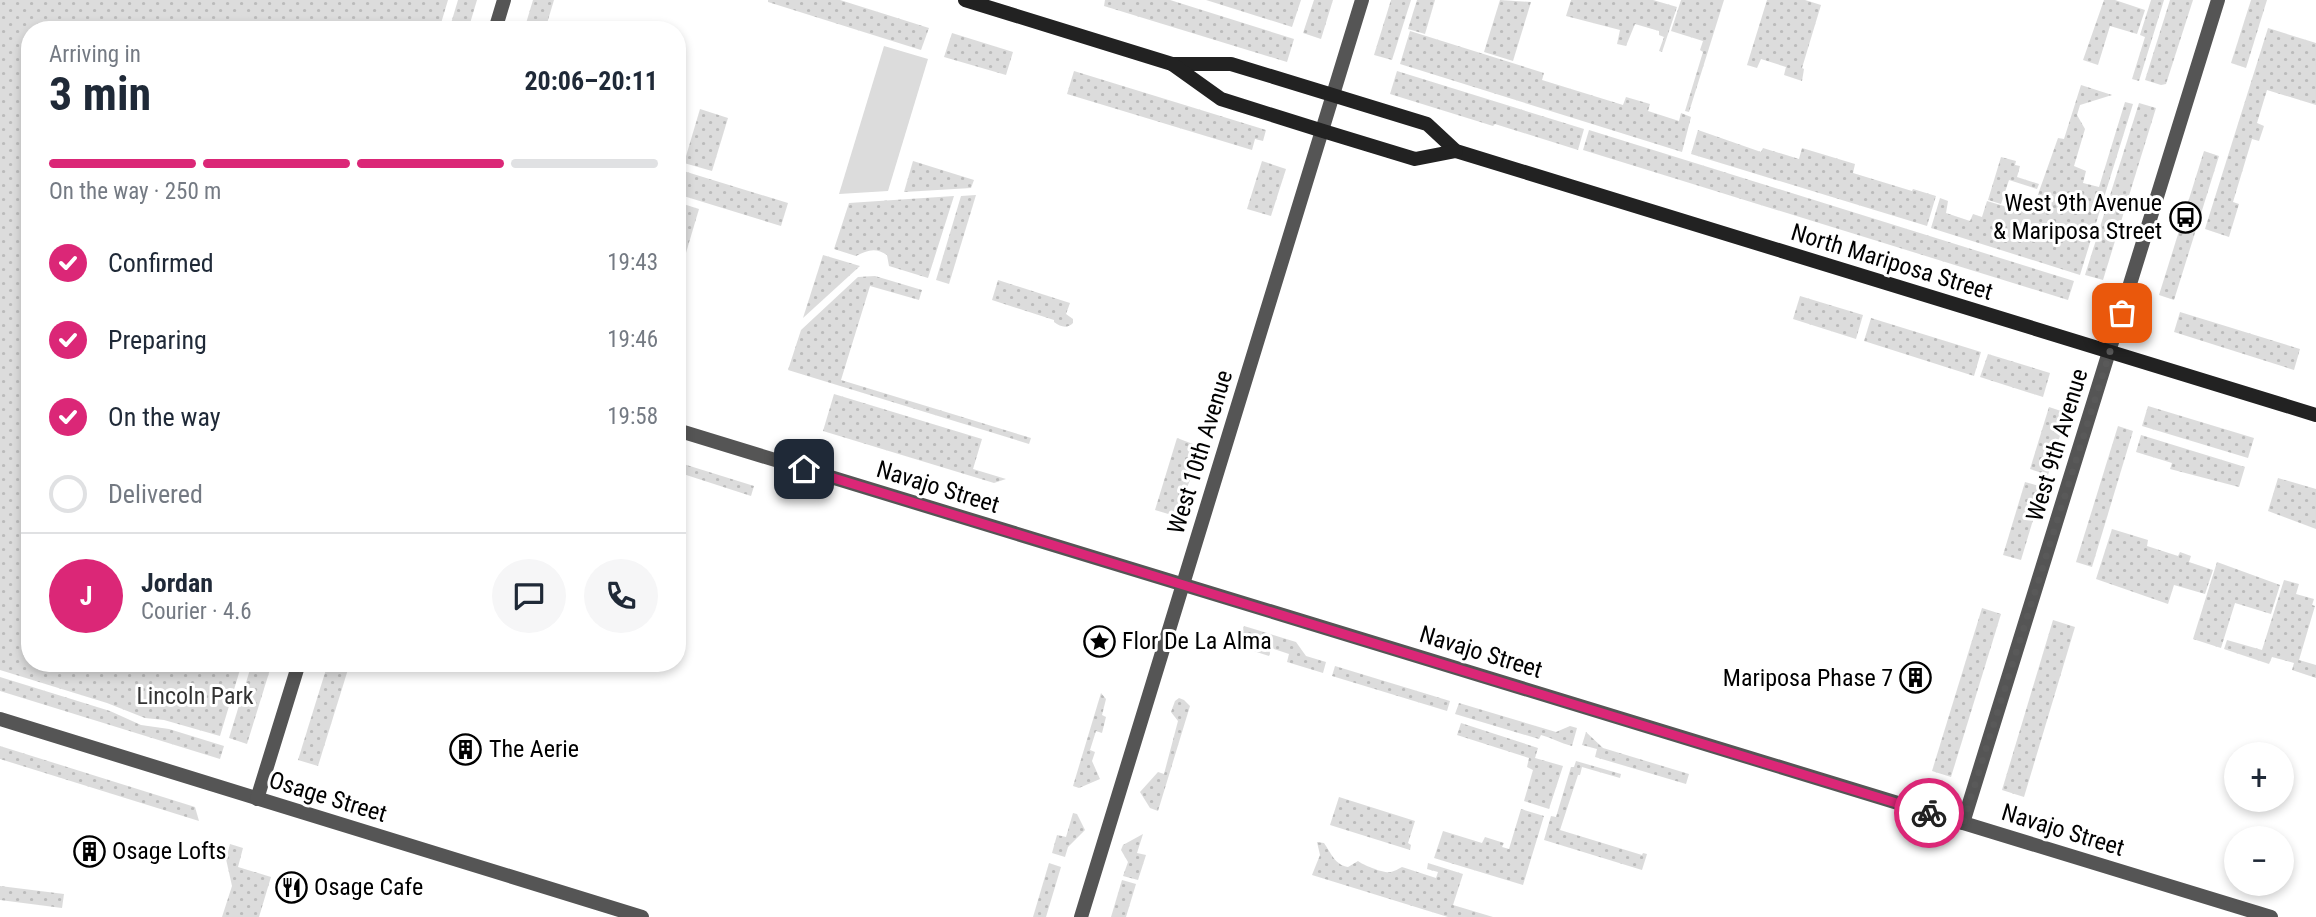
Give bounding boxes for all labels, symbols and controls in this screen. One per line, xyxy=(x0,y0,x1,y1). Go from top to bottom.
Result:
text: Arriving in xyxy=(49,41,141,68)
text: 20:06–20:11 xyxy=(524,66,658,96)
text: 3 min xyxy=(49,67,151,121)
text: On the way · 250 m xyxy=(49,178,221,205)
place label: West 9th Avenue & Mariposa Street xyxy=(1993,189,2162,245)
bus stop icon: West 9th Avenue & Mariposa Street xyxy=(2168,200,2202,234)
street label: North Mariposa Street xyxy=(1788,218,1996,306)
icon: check xyxy=(49,244,87,282)
text: Confirmed xyxy=(108,248,214,278)
text: 19:43 xyxy=(607,249,658,276)
pin xyxy=(2092,283,2152,343)
icon: bag xyxy=(2103,294,2141,332)
icon: check xyxy=(49,321,87,359)
text: Preparing xyxy=(108,325,207,355)
text: 19:46 xyxy=(607,326,658,353)
street label: West 9th Avenue xyxy=(2021,365,2093,525)
street label: West 10th Avenue xyxy=(1162,367,1238,537)
icon: check xyxy=(49,398,87,436)
text: On the way xyxy=(108,402,221,432)
text: 19:58 xyxy=(607,403,658,430)
pin xyxy=(774,439,834,499)
icon: home xyxy=(785,450,823,488)
street label: Navajo Street xyxy=(873,455,1003,519)
text: Delivered xyxy=(108,479,203,509)
button: chat xyxy=(492,559,566,633)
button: phone xyxy=(584,559,658,633)
text: Jordan xyxy=(141,568,213,598)
text: J xyxy=(80,581,92,611)
text: Courier · 4.6 xyxy=(141,598,252,625)
street label: Navajo Street xyxy=(1416,620,1546,684)
place icon: Flor De La Alma xyxy=(1082,624,1116,658)
place label: Flor De La Alma xyxy=(1122,627,1272,655)
building icon: Mariposa Phase 7 xyxy=(1899,661,1933,695)
place label: Mariposa Phase 7 xyxy=(1723,664,1893,692)
park label: Lincoln Park xyxy=(136,682,254,710)
building icon: The Aerie xyxy=(449,732,483,766)
place label: The Aerie xyxy=(489,735,579,763)
map controls xyxy=(2224,742,2294,896)
button: + xyxy=(2224,742,2294,812)
street label: Osage Street xyxy=(266,766,390,828)
courier xyxy=(1894,778,1964,848)
icon: bike xyxy=(1910,794,1948,832)
street label: Navajo Street xyxy=(1998,798,2128,862)
button: − xyxy=(2224,826,2294,896)
building icon: Osage Lofts xyxy=(72,834,106,868)
place label: Osage Lofts xyxy=(112,837,227,865)
restaurant icon: Osage Cafe xyxy=(274,870,308,904)
place label: Osage Cafe xyxy=(314,873,423,901)

